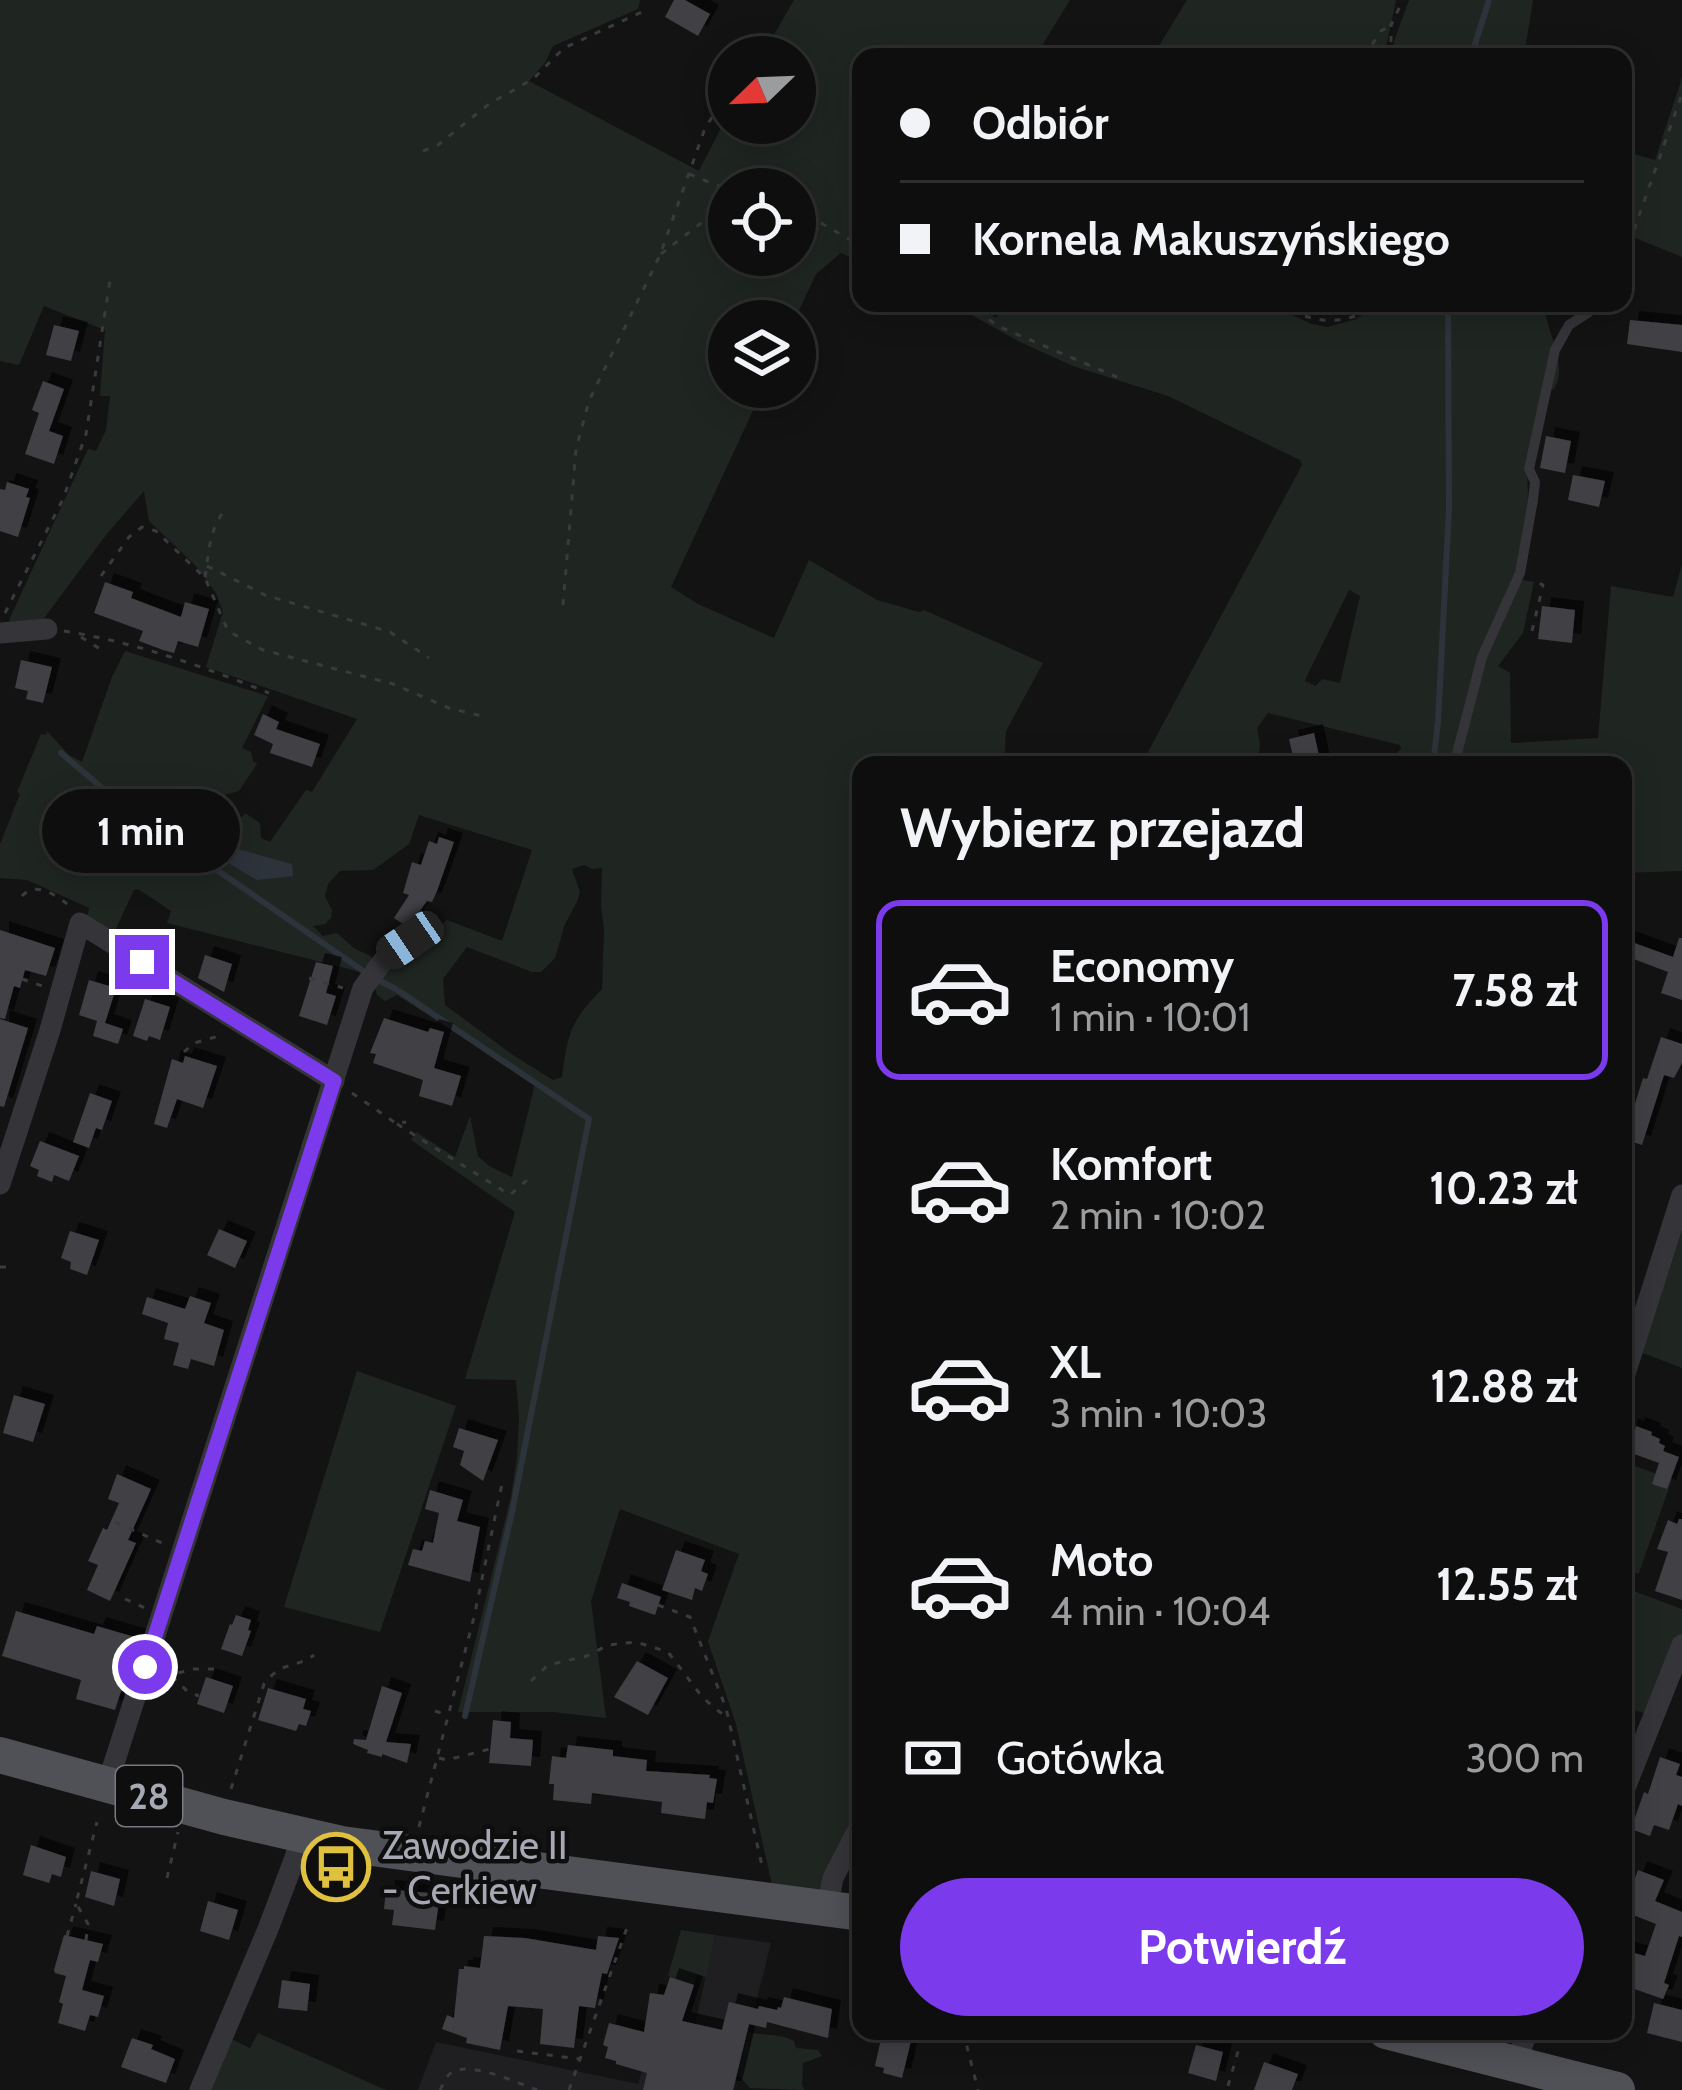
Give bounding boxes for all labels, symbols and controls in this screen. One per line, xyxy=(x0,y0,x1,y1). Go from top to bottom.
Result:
north arrow xyxy=(708,36,816,144)
map controls xyxy=(708,36,816,408)
text: Odbiór xyxy=(972,96,1109,150)
button: locate xyxy=(708,168,816,276)
text: Kornela Makuszyńskiego xyxy=(972,212,1450,266)
button: layers xyxy=(708,300,816,408)
callout: 1 min xyxy=(43,788,241,872)
text: Wybierz przejazd xyxy=(900,795,1305,861)
text: 1 min xyxy=(97,807,185,855)
car xyxy=(370,905,450,975)
route end xyxy=(115,935,169,989)
icon: car xyxy=(906,936,1014,1044)
text: Economy xyxy=(1050,939,1234,993)
text: 7.58 zł xyxy=(1452,963,1578,1017)
text: 1 min · 10:01 xyxy=(1050,993,1251,1041)
icon: car xyxy=(906,1134,1014,1242)
text: Komfort xyxy=(1050,1137,1212,1191)
text: 10.23 zł xyxy=(1429,1161,1578,1215)
text: 2 min · 10:02 xyxy=(1050,1191,1266,1239)
icon: car xyxy=(906,1332,1014,1440)
text: XL xyxy=(1050,1335,1101,1389)
text: 12.88 zł xyxy=(1430,1359,1578,1413)
text: 3 min · 10:03 xyxy=(1050,1389,1267,1437)
icon: car xyxy=(906,1530,1014,1638)
text: Moto xyxy=(1050,1533,1153,1587)
text: 12.55 zł xyxy=(1436,1557,1578,1611)
text: 4 min · 10:04 xyxy=(1050,1587,1270,1635)
route start xyxy=(118,1640,172,1694)
icon: cash xyxy=(900,1725,966,1791)
text: Gotówka xyxy=(996,1731,1164,1785)
text: 300 m xyxy=(1465,1734,1584,1782)
road number: 28 xyxy=(116,1766,182,1826)
place label: Zawodzie II - Cerkiew xyxy=(382,1821,568,1914)
bus stop icon: Zawodzie II - Cerkiew xyxy=(301,1832,371,1902)
button: Potwierdź xyxy=(900,1878,1584,2016)

